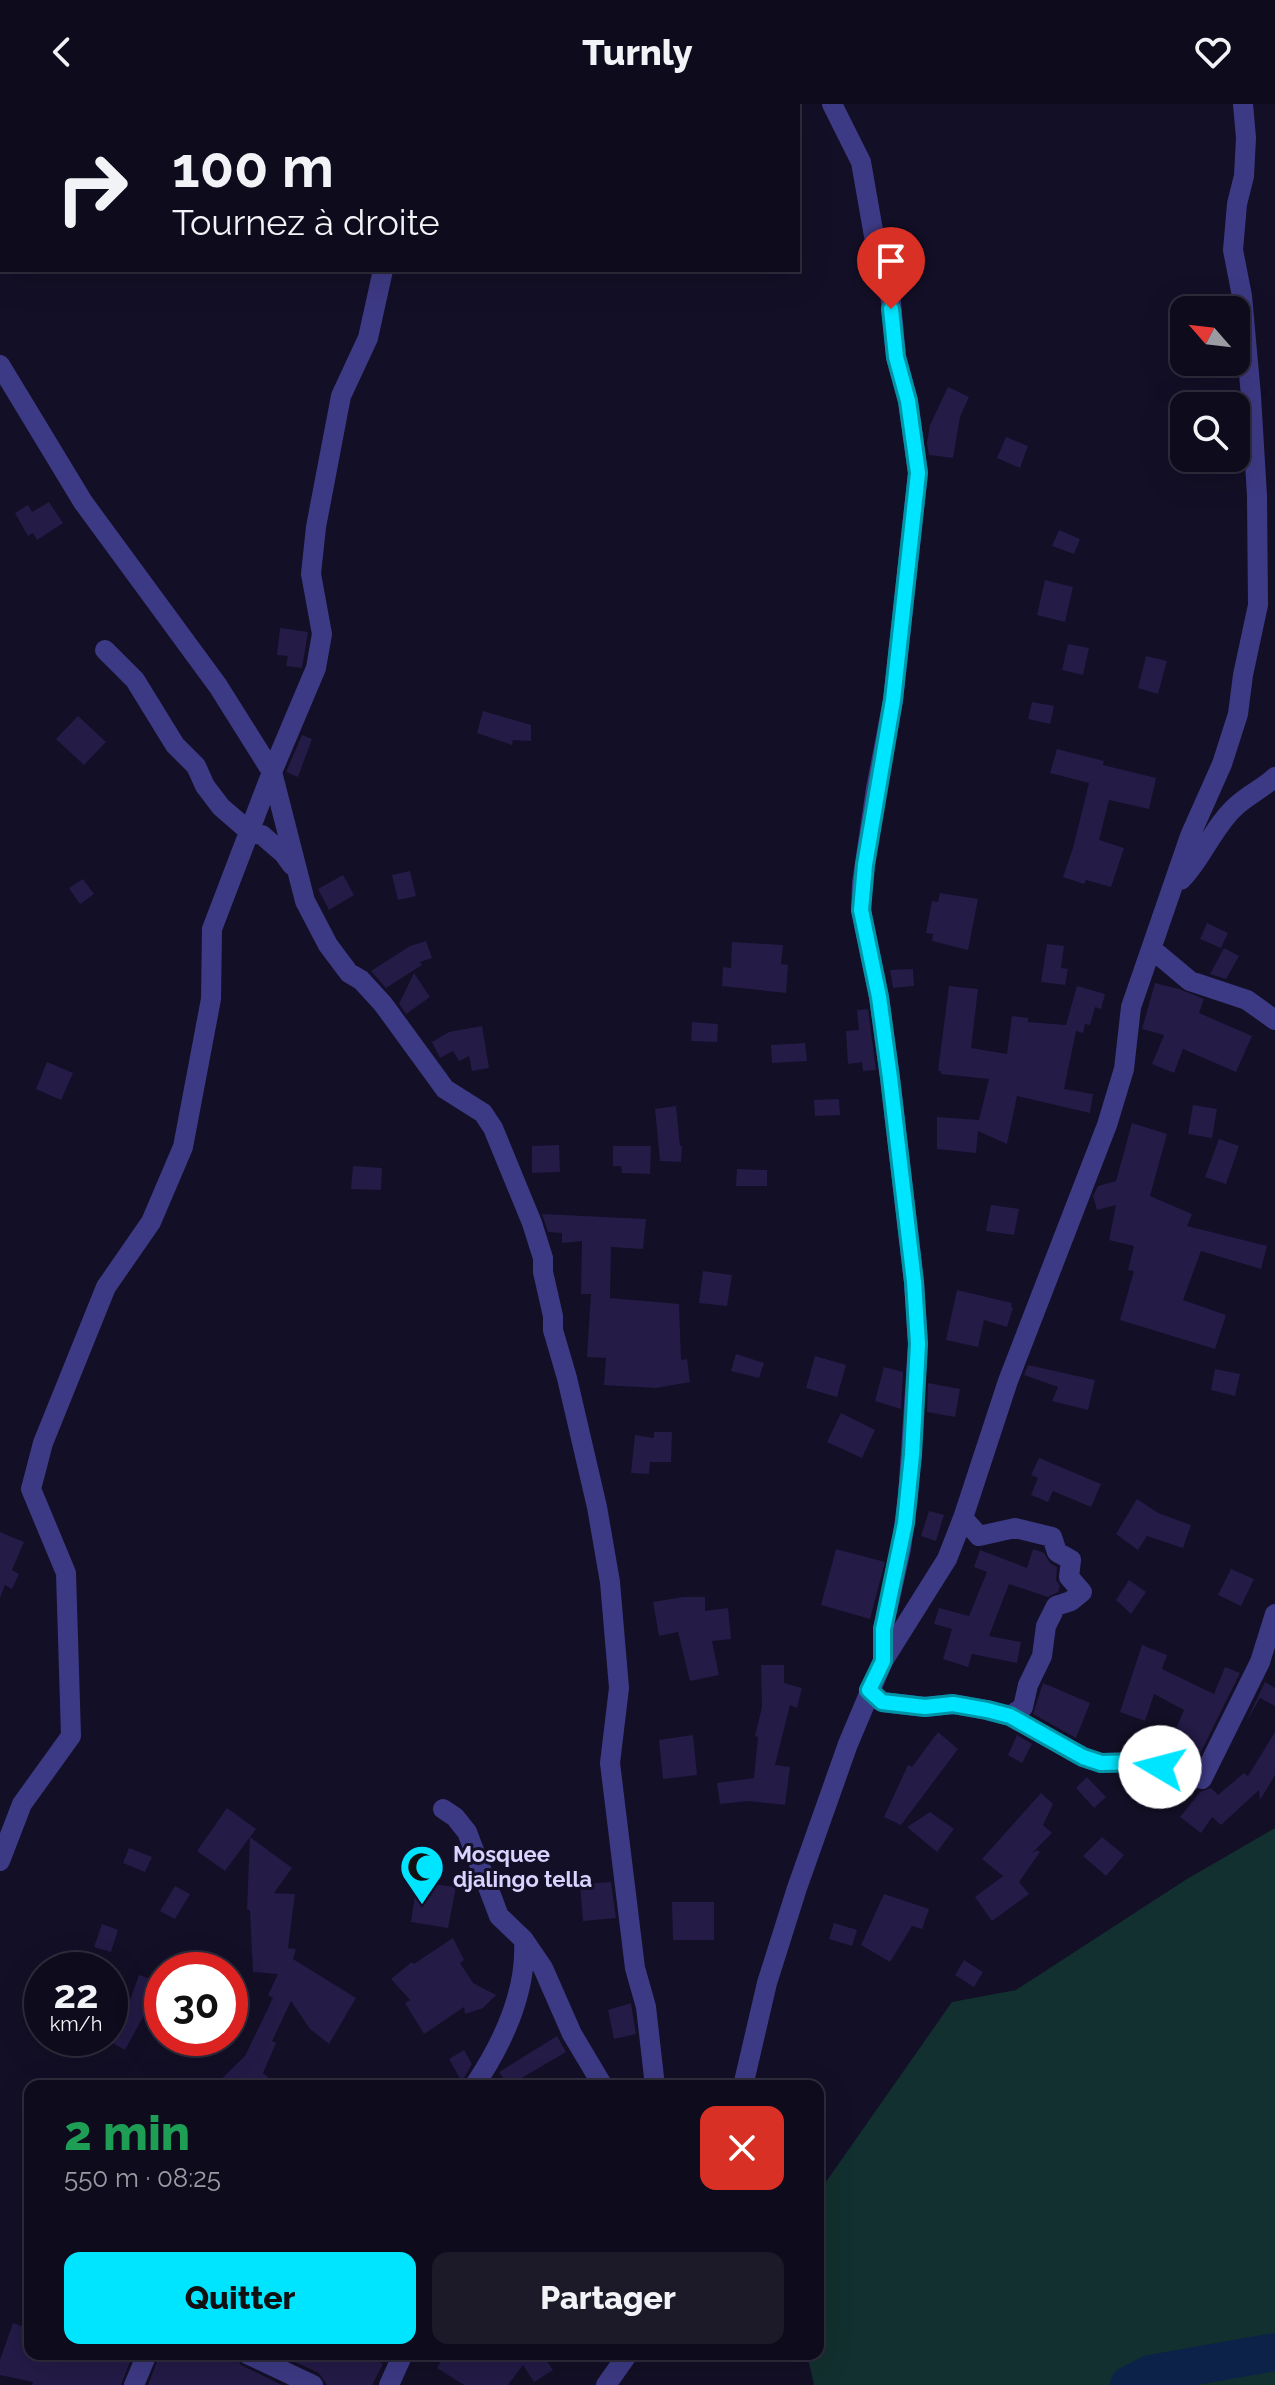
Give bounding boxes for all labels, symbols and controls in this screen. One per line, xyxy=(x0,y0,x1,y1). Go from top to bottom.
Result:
icon: back xyxy=(40,30,84,74)
icon: heart xyxy=(1191,30,1235,74)
text: Turnly xyxy=(582,31,693,73)
text: 100 m xyxy=(172,134,334,200)
icon: right xyxy=(40,136,144,240)
text: Tournez à droite xyxy=(172,201,440,243)
pin xyxy=(857,227,925,309)
icon: arrive xyxy=(869,239,913,283)
north arrow xyxy=(1170,296,1250,376)
map controls xyxy=(1170,296,1250,472)
button: search xyxy=(1170,392,1250,472)
position arrow xyxy=(1118,1725,1202,1809)
place label: Mosquee djalingo tella xyxy=(453,1841,592,1892)
mosque icon: Mosquee djalingo tella xyxy=(398,1843,446,1906)
speed limit sign: 30 xyxy=(144,1952,248,2056)
text: 22 xyxy=(53,1970,99,2017)
text: km/h xyxy=(50,2012,102,2036)
text: 2 min xyxy=(64,2105,190,2161)
button: close xyxy=(700,2106,784,2190)
text: 550 m · 08:25 xyxy=(64,2163,221,2193)
button: Quitter xyxy=(64,2252,416,2344)
button: Partager xyxy=(432,2252,784,2344)

